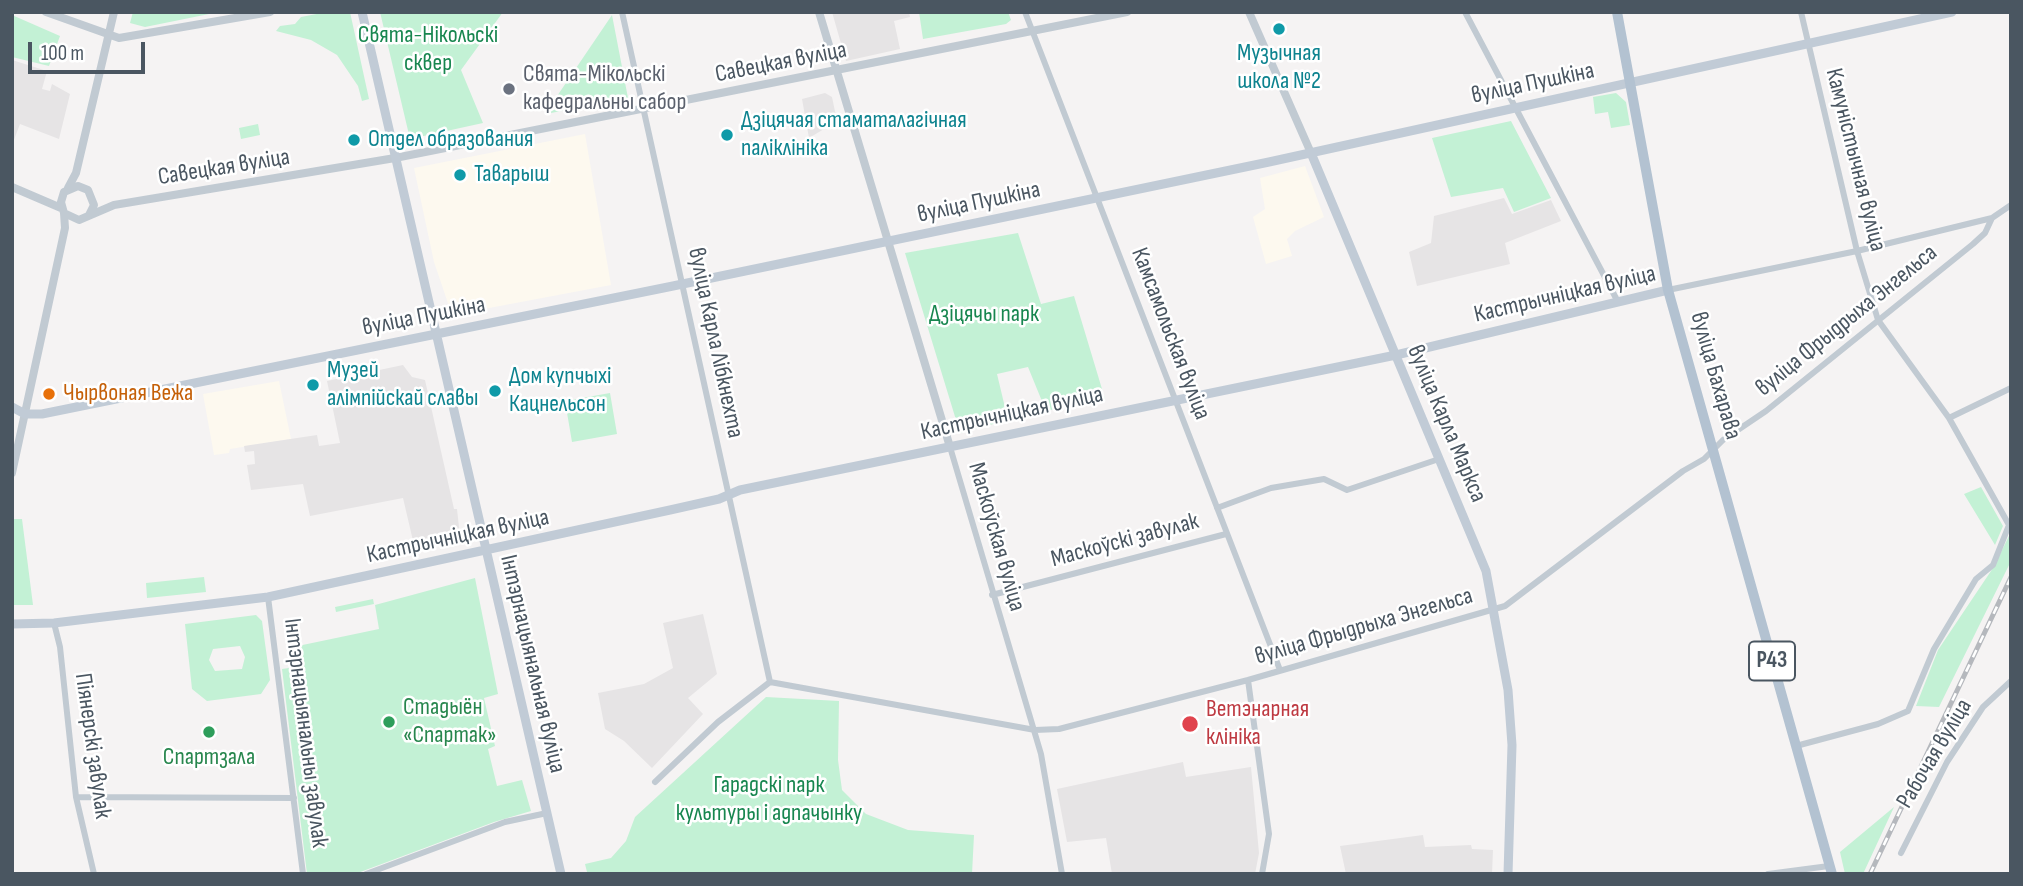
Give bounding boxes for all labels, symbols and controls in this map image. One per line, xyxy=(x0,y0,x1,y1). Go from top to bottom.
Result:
marker: Музычная школа №2 xyxy=(1271,21,1287,37)
park label: Свята-Нікольскі сквер xyxy=(358,22,498,78)
scale bar xyxy=(32,28,149,72)
street label: Савецкая вуліца xyxy=(713,36,849,90)
place label: Музычная школа №2 xyxy=(1237,40,1321,96)
text: 100 m xyxy=(41,41,84,66)
street label: вуліца Пушкіна xyxy=(1469,57,1597,111)
place label: Свята-Мікольскі кафедральны сабор xyxy=(523,61,687,117)
street label: Камуністычная вуліца xyxy=(1818,66,1892,254)
marker: Свята-Мікольскі кафедральны сабор xyxy=(501,81,517,97)
place label: Дзіцячая стаматалагічная паліклініка xyxy=(741,107,967,163)
place label: Отдел образования xyxy=(368,126,534,154)
marker: Дзіцячая стаматалагічная паліклініка xyxy=(719,127,735,143)
marker: Отдел образования xyxy=(346,132,362,148)
street label: Савецкая вуліца xyxy=(156,143,292,193)
place label: Таварыш xyxy=(474,161,549,189)
marker: Таварыш xyxy=(452,167,468,183)
street label: вуліца Пушкіна xyxy=(915,176,1043,230)
street label: вуліца Фрыдрыха Энгельса xyxy=(1750,239,1944,403)
street label: Камсамольская вуліца xyxy=(1124,244,1216,424)
street label: вуліца Карла Лібкнехта xyxy=(681,245,749,441)
street label: Кастрычніцкая вуліца xyxy=(1471,260,1659,330)
street label: вуліца Пушкіна xyxy=(360,291,488,343)
park label: Дзіцячы парк xyxy=(929,301,1039,329)
street label: вуліца Бахарава xyxy=(1683,309,1747,443)
street label: вуліца Карла Маркса xyxy=(1400,341,1492,507)
place label: Музей алімпійскай славы xyxy=(327,357,479,413)
place label: Дом купчыхі Кацнельсон xyxy=(509,363,611,419)
marker: Музей алімпійскай славы xyxy=(305,377,321,393)
place label: Чырвоная Вежа xyxy=(63,380,193,408)
street label: Кастрычніцкая вуліца xyxy=(918,381,1106,447)
marker: Дом купчыхі Кацнельсон xyxy=(487,383,503,399)
marker: Чырвоная Вежа xyxy=(41,386,57,402)
street label: Маскоўская вуліца xyxy=(961,459,1031,615)
street label: Кастрычніцкая вуліца xyxy=(364,504,552,570)
street label: Маскоўскі завулак xyxy=(1048,507,1202,575)
street label: Інтэрнацыянальная вуліца xyxy=(493,552,571,776)
street label: вуліца Фрыдрыха Энгельса xyxy=(1252,582,1476,672)
street label: Інтэрнацыянальны завулак xyxy=(277,617,333,849)
road number: Р43 xyxy=(1749,642,1795,680)
street label: Піянерскі завулак xyxy=(68,671,116,821)
place label: Стадыён «Спартак» xyxy=(403,694,497,750)
street label: Рабочая вуліца xyxy=(1891,694,1979,814)
place label: Ветэнарная клініка xyxy=(1206,696,1309,752)
marker: Стадыён «Спартак» xyxy=(381,714,397,730)
marker: Ветэнарная клініка xyxy=(1180,714,1200,734)
marker: Спартзала xyxy=(201,724,217,740)
place label: Спартзала xyxy=(163,744,255,772)
park label: Гарадскі парк культуры і адпачынку xyxy=(676,772,862,828)

